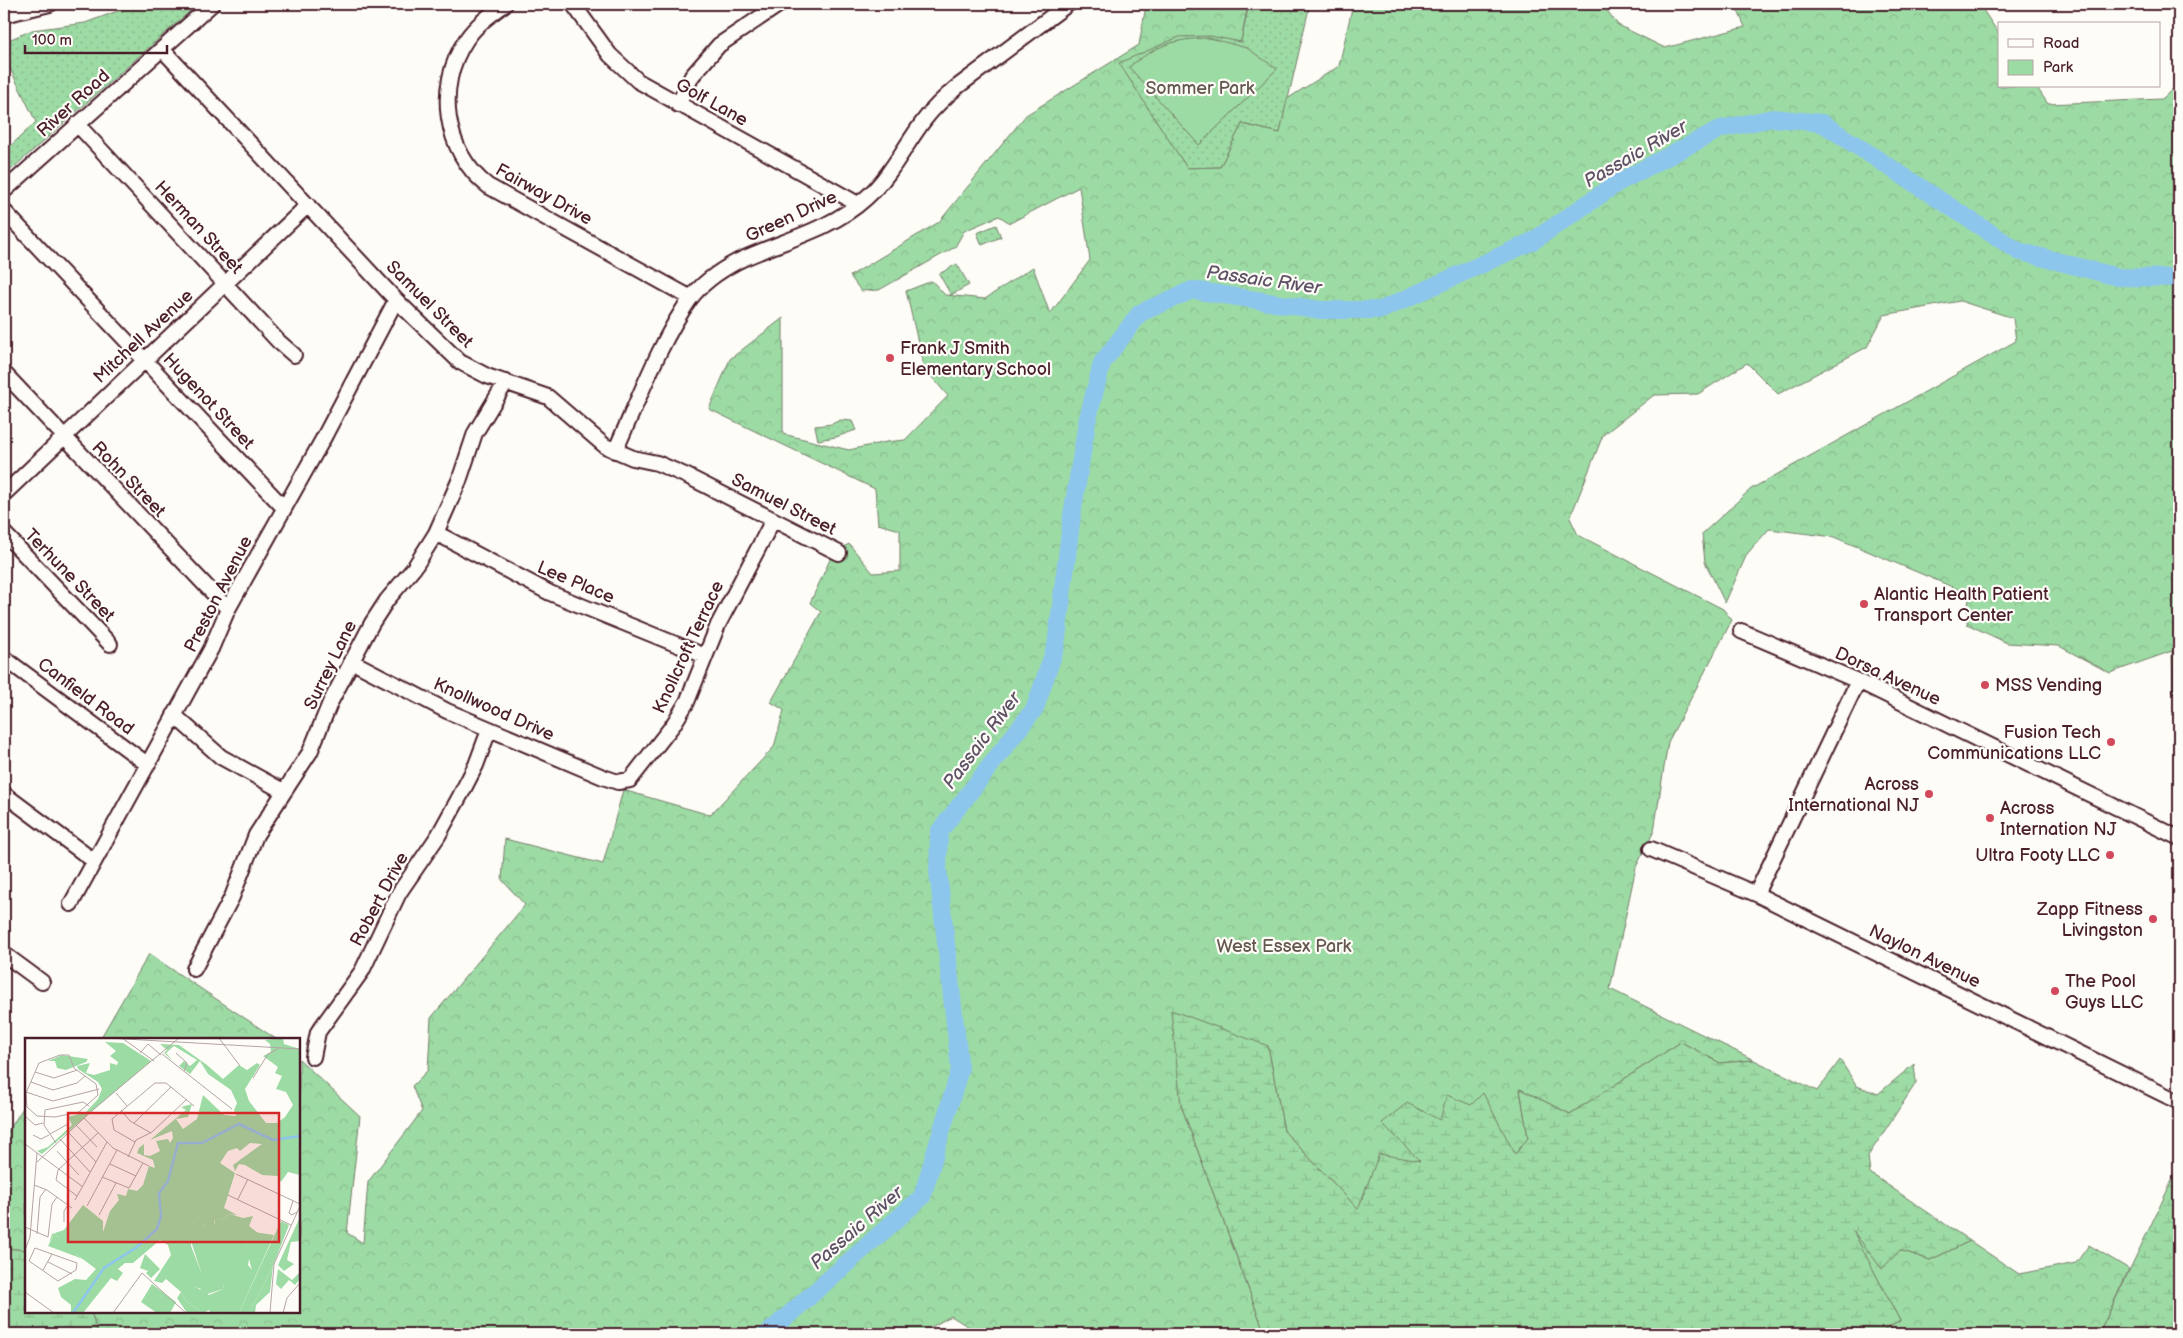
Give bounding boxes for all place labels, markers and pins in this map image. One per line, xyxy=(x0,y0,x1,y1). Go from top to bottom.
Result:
place label: Frank J Smith Elementary School xyxy=(900,338,1051,380)
marker: Frank J Smith Elementary School xyxy=(884,352,896,364)
place label: Alantic Health Patient Transport Center xyxy=(1874,584,2049,626)
marker: Alantic Health Patient Transport Center xyxy=(1858,598,1870,610)
place label: MSS Vending xyxy=(1995,675,2102,696)
marker: MSS Vending xyxy=(1979,679,1991,691)
place label: Fusion Tech Communications LLC xyxy=(1927,722,2101,764)
marker: Fusion Tech Communications LLC xyxy=(2105,736,2117,748)
place label: Across International NJ xyxy=(1788,774,1919,816)
marker: Across International NJ xyxy=(1923,788,1935,800)
place label: Across Internation NJ xyxy=(2000,798,2117,840)
marker: Across Internation NJ xyxy=(1984,812,1996,824)
place label: Ultra Footy LLC xyxy=(1975,845,2100,866)
marker: Ultra Footy LLC xyxy=(2104,849,2116,861)
place label: Zapp Fitness Livingston xyxy=(2036,899,2143,941)
marker: Zapp Fitness Livingston xyxy=(2147,913,2159,925)
place label: The Pool Guys LLC xyxy=(2065,971,2143,1013)
marker: The Pool Guys LLC xyxy=(2049,985,2061,997)

